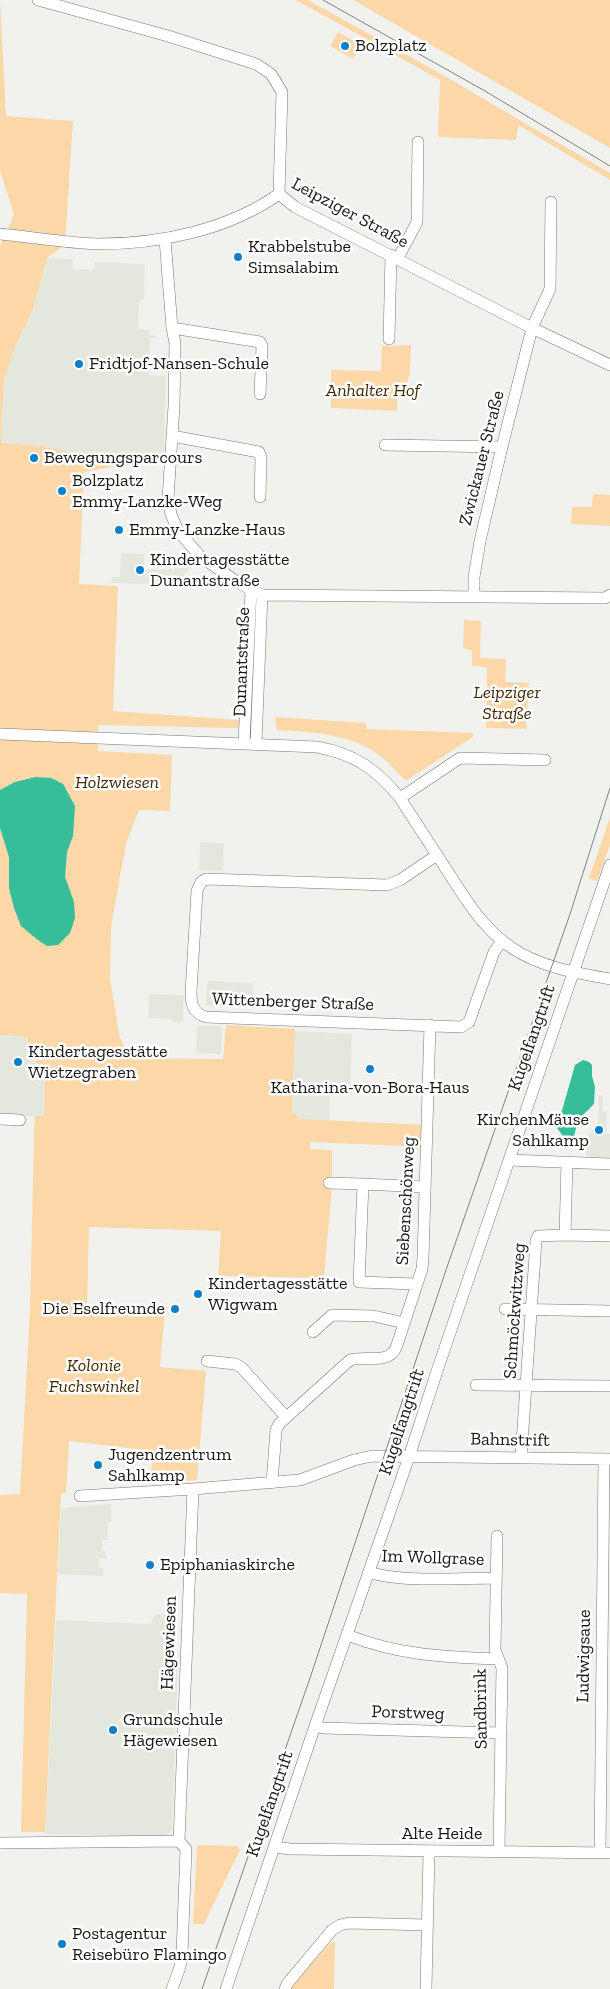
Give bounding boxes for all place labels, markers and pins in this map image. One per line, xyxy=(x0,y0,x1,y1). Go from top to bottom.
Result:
place label: Bolzplatz xyxy=(355,35,427,57)
marker: Bolzplatz xyxy=(339,40,351,52)
place label: Krabbelstube Simsalabim xyxy=(248,236,351,278)
marker: Krabbelstube Simsalabim xyxy=(232,251,244,263)
place label: Fridtjof-Nansen-Schule xyxy=(89,353,269,375)
marker: Fridtjof-Nansen-Schule xyxy=(73,358,85,370)
place label: Bewegungsparcours xyxy=(44,447,202,469)
marker: Bewegungsparcours xyxy=(28,452,40,464)
place label: Bolzplatz Emmy-Lanzke-Weg xyxy=(72,470,222,512)
marker: Bolzplatz Emmy-Lanzke-Weg xyxy=(56,485,68,497)
place label: Emmy-Lanzke-Haus xyxy=(129,519,285,541)
marker: Emmy-Lanzke-Haus xyxy=(113,524,125,536)
place label: Kindertagesstätte Dunantstraße xyxy=(150,549,289,592)
marker: Kindertagesstätte Dunantstraße xyxy=(134,564,146,576)
place label: Kindertagesstätte Wietzegraben xyxy=(28,1041,167,1084)
marker: Kindertagesstätte Wietzegraben xyxy=(12,1056,24,1068)
marker: Katharina-von-Bora-Haus xyxy=(364,1063,376,1075)
place label: Katharina-von-Bora-Haus xyxy=(271,1077,469,1099)
place label: KirchenMäuse Sahlkamp xyxy=(477,1109,589,1152)
marker: KirchenMäuse Sahlkamp xyxy=(593,1124,605,1136)
place label: Kindertagesstätte Wigwam xyxy=(208,1273,347,1316)
marker: Kindertagesstätte Wigwam xyxy=(192,1288,204,1300)
place label: Die Eselfreunde xyxy=(42,1298,165,1320)
marker: Die Eselfreunde xyxy=(169,1303,181,1315)
place label: Jugendzentrum Sahlkamp xyxy=(108,1444,231,1486)
marker: Jugendzentrum Sahlkamp xyxy=(92,1459,104,1471)
place label: Epiphaniaskirche xyxy=(160,1554,295,1576)
marker: Epiphaniaskirche xyxy=(144,1559,156,1571)
place label: Grundschule Hägewiesen xyxy=(123,1709,223,1752)
marker: Grundschule Hägewiesen xyxy=(107,1724,119,1736)
place label: Postagentur Reisebüro Flamingo xyxy=(72,1923,227,1966)
marker: Postagentur Reisebüro Flamingo xyxy=(56,1938,68,1950)

